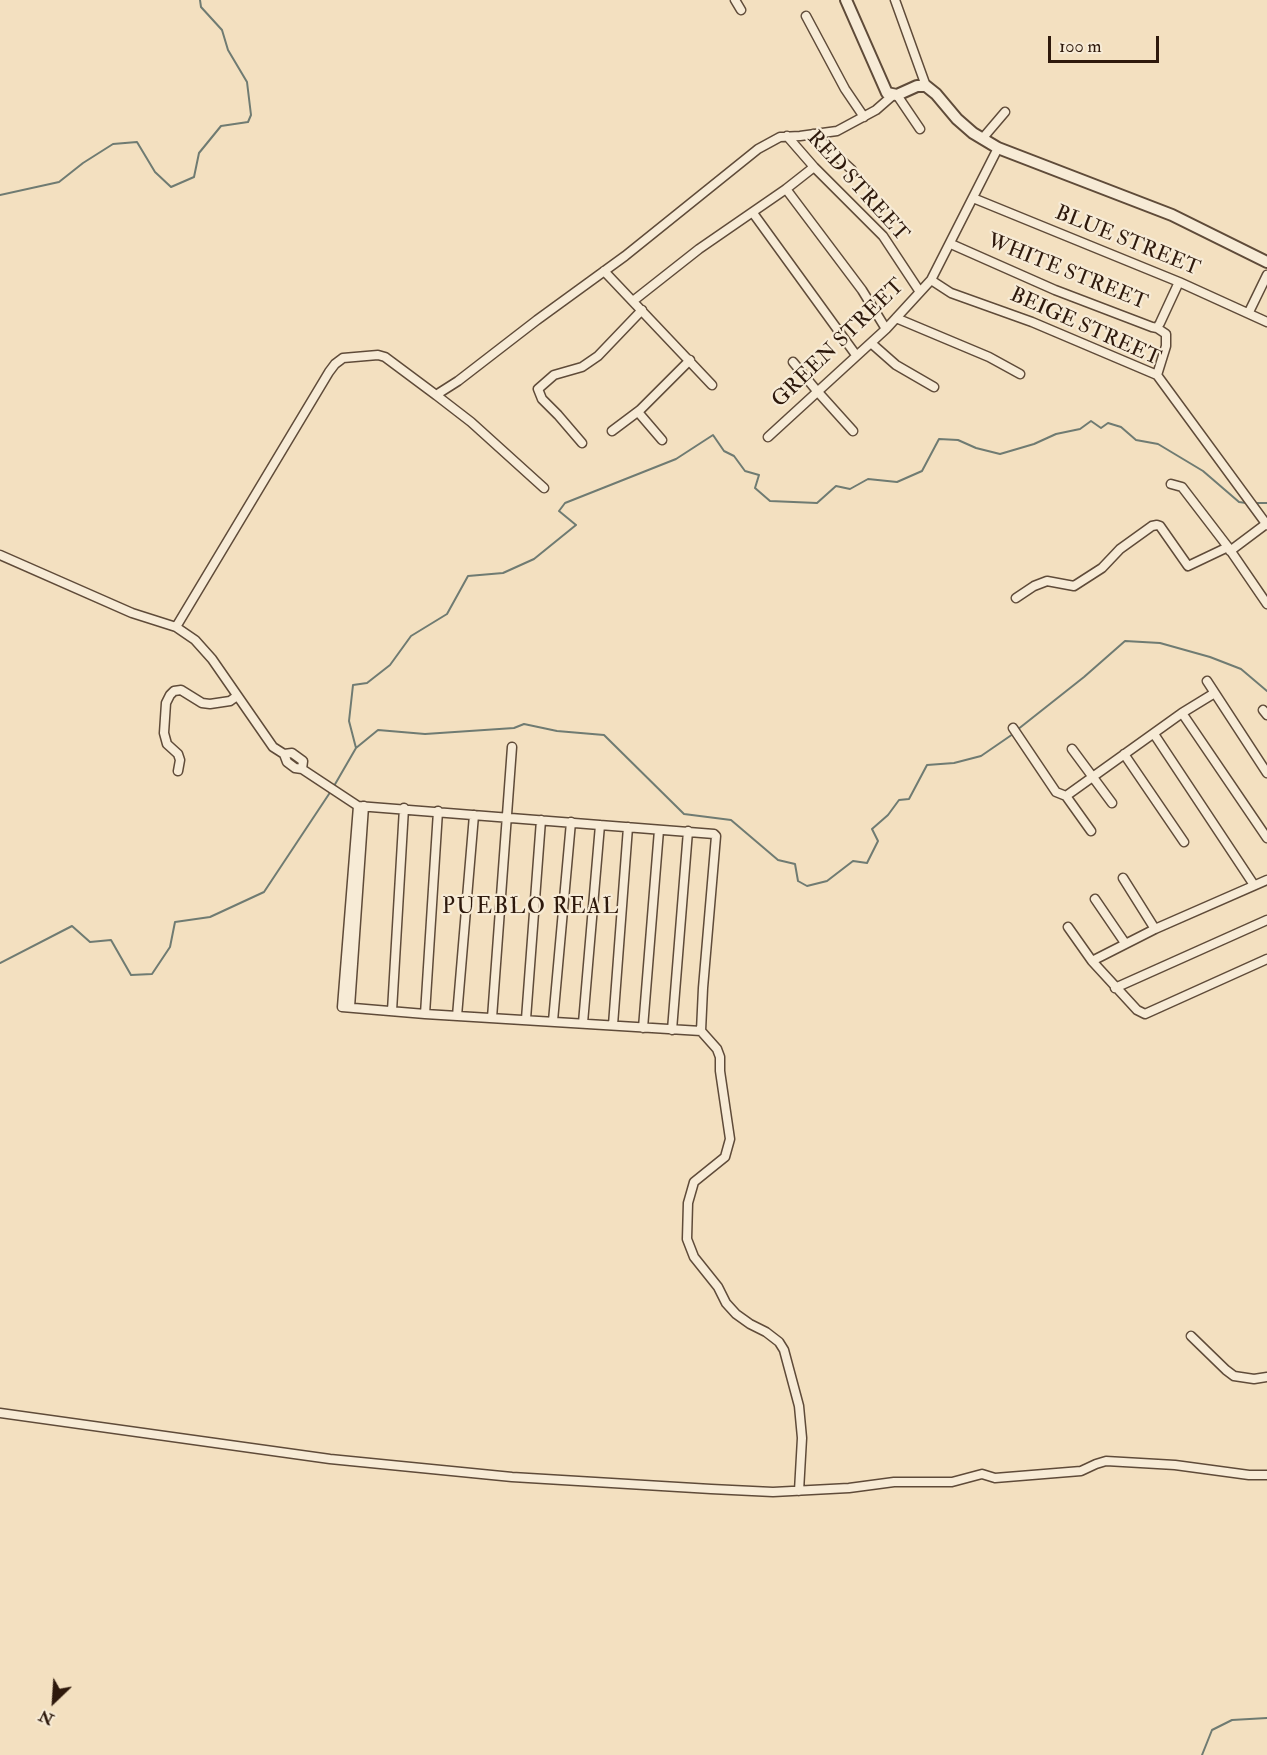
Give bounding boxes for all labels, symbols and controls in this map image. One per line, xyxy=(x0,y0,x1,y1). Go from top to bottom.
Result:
scale bar xyxy=(1051,24,1162,62)
text: 100 m xyxy=(1059,35,1102,58)
street label: RED STREET xyxy=(801,127,913,247)
street label: BLUE STREET xyxy=(1051,201,1203,283)
street label: WHITE STREET xyxy=(983,229,1151,317)
street label: GREEN STREET xyxy=(768,274,910,414)
street label: BEIGE STREET xyxy=(1006,283,1164,373)
district label: PUEBLO REAL xyxy=(442,895,620,921)
north arrow xyxy=(24,1671,84,1731)
text: N xyxy=(36,1705,57,1729)

